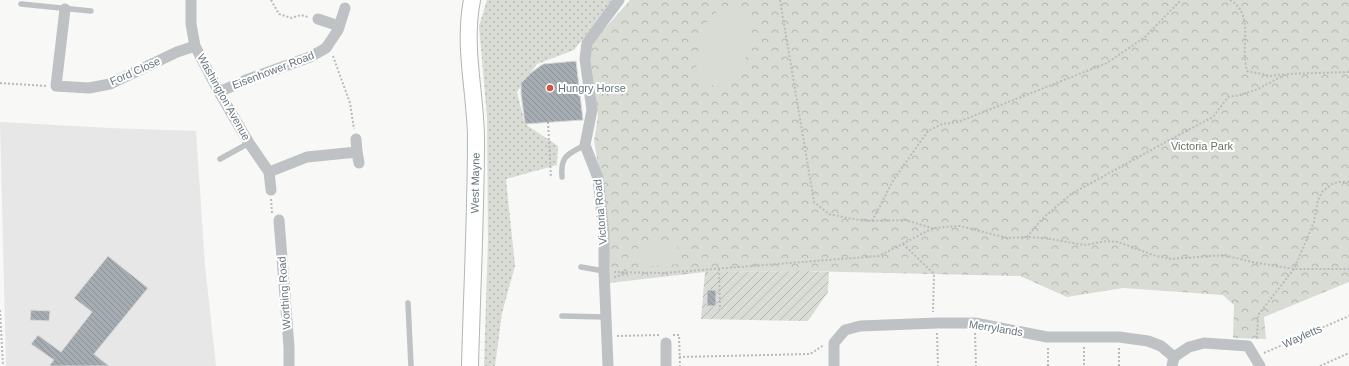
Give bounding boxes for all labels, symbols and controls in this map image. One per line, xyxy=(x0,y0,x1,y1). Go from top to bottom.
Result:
street label: Eisenhower Road xyxy=(230,49,316,91)
street label: Washington Avenue xyxy=(195,52,253,142)
street label: Ford Close xyxy=(108,55,162,87)
place label: Hungry Horse xyxy=(558,82,626,94)
marker: Hungry Horse xyxy=(545,83,555,93)
park label: Victoria Park xyxy=(1171,140,1234,152)
street label: West Mayne xyxy=(468,152,482,214)
street label: Victoria Road xyxy=(591,179,609,245)
street label: Worthing Road xyxy=(275,256,293,330)
street label: Merrylands xyxy=(968,318,1024,338)
street label: Wayletts xyxy=(1280,322,1324,350)

